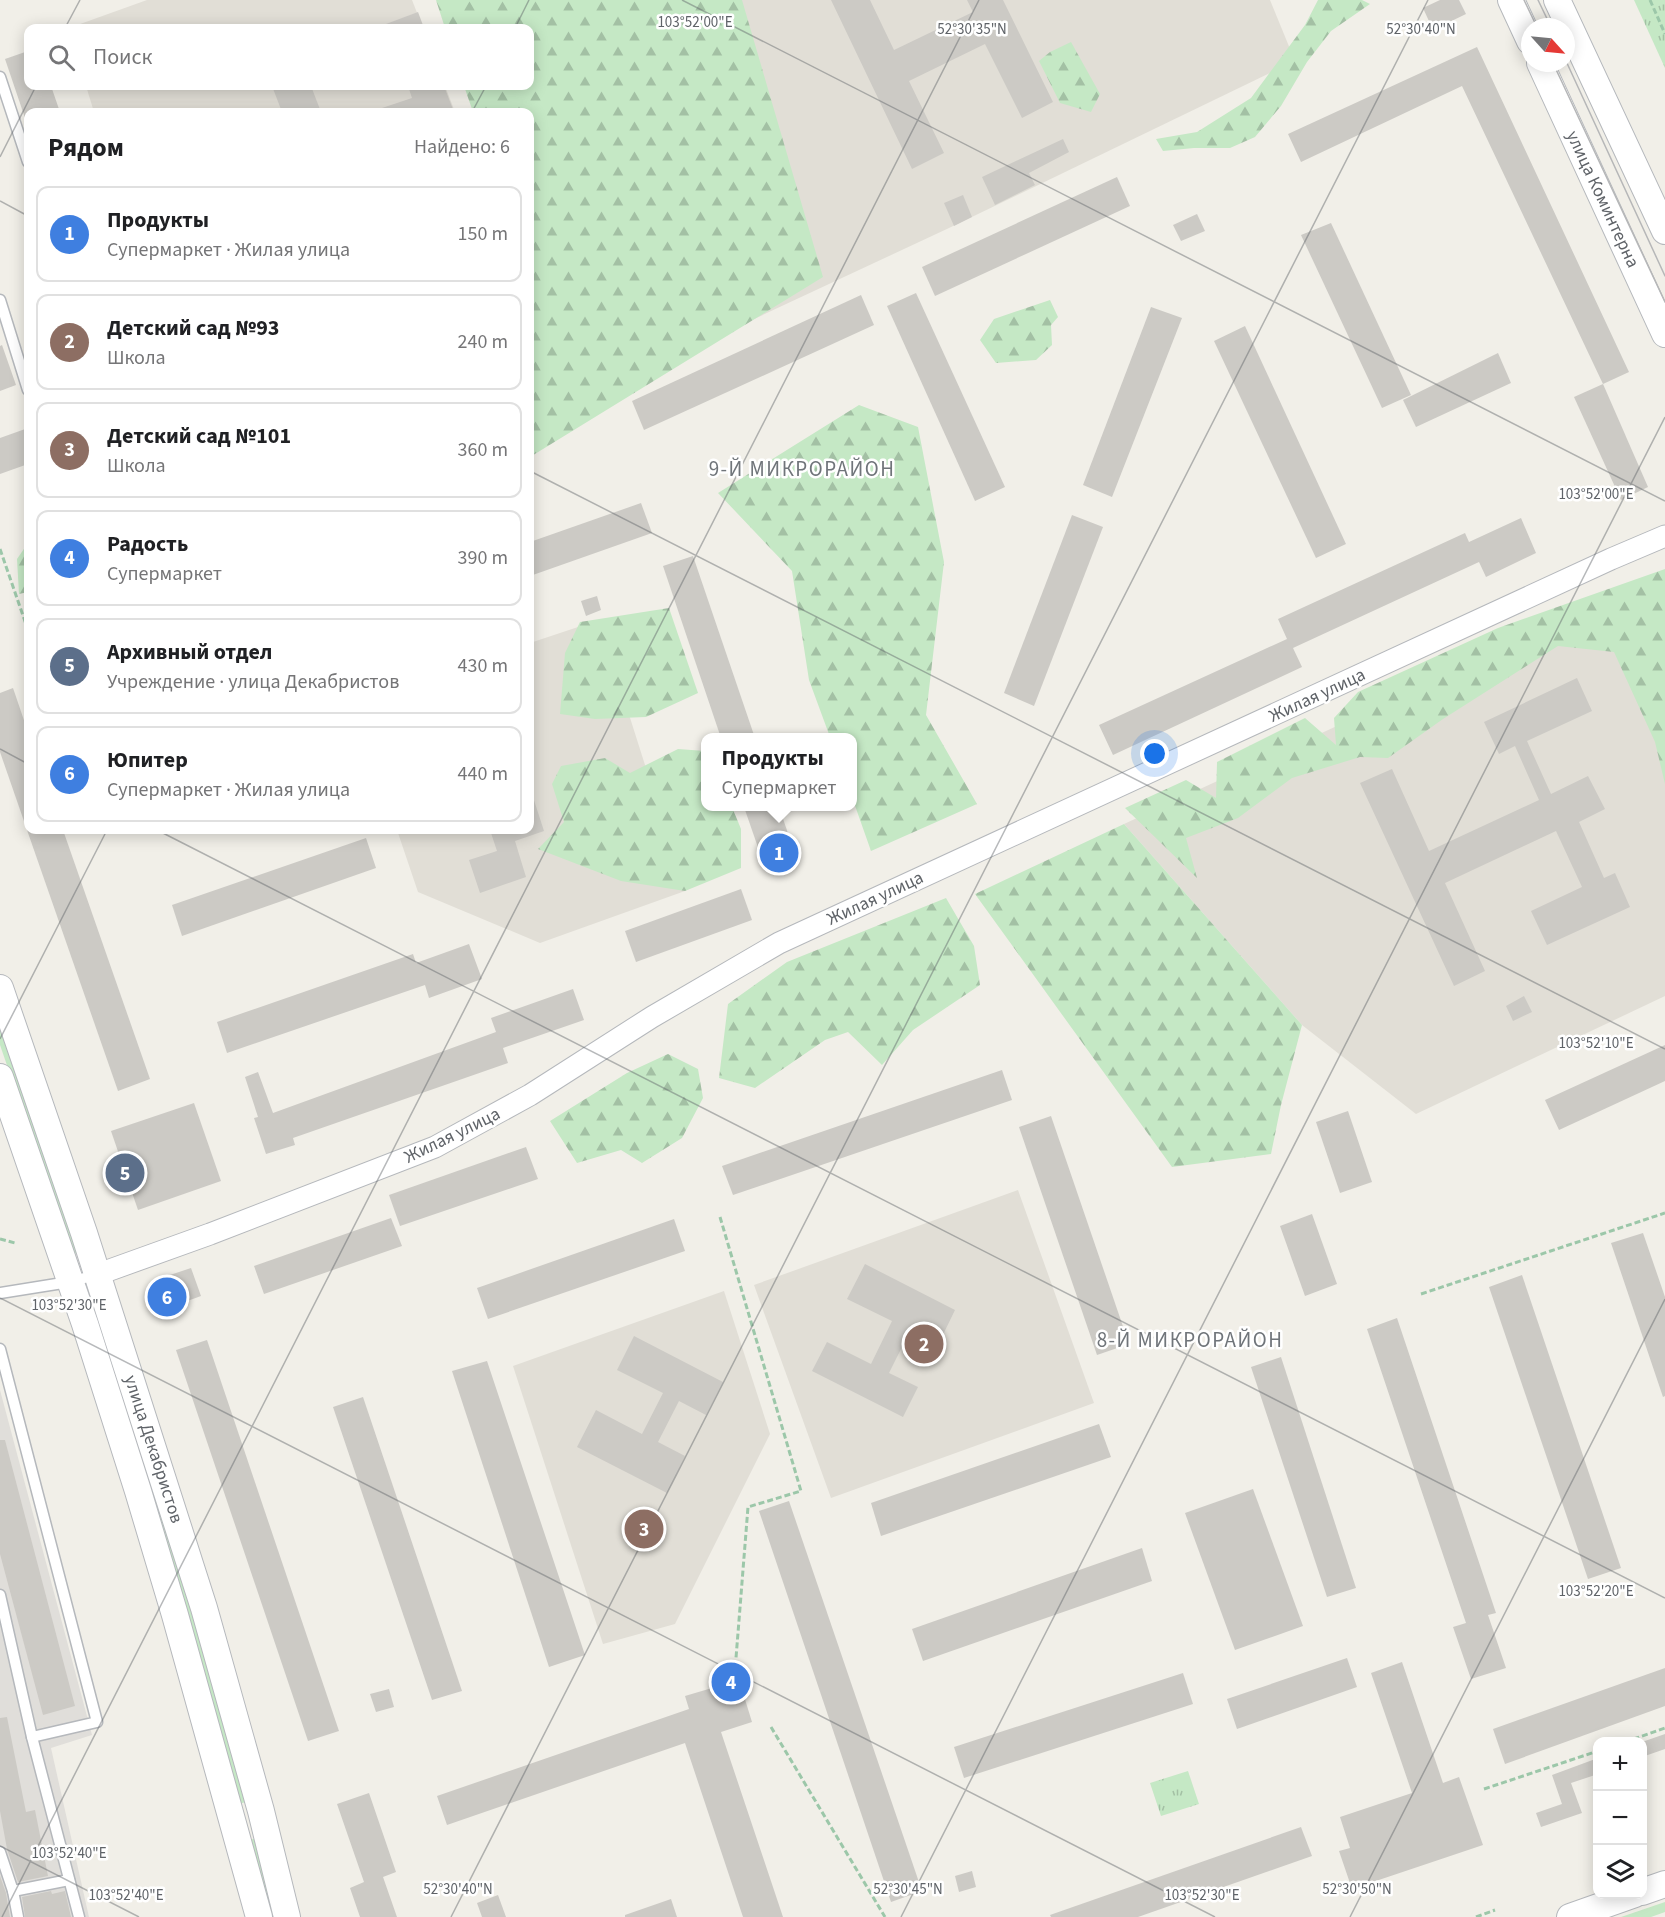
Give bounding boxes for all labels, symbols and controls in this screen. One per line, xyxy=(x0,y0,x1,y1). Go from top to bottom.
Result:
text: 103°52'00"E xyxy=(657,12,733,33)
north arrow xyxy=(1521,18,1575,72)
text: 52°30'35"N xyxy=(937,19,1007,40)
text: 52°30'40"N xyxy=(1386,19,1456,40)
search box xyxy=(24,24,534,90)
icon: search xyxy=(45,41,78,74)
text: Поиск xyxy=(93,41,152,73)
street label: улица Коминтерна xyxy=(1560,127,1645,272)
text: Рядом xyxy=(48,129,124,166)
text: Найдено: 6 xyxy=(414,133,510,161)
text: Продукты xyxy=(107,204,209,236)
text: 1 xyxy=(64,220,75,248)
text: 150 m xyxy=(458,220,508,248)
text: Супермаркет · Жилая улица xyxy=(107,236,350,264)
text: Детский сад №93 xyxy=(107,312,280,344)
text: 2 xyxy=(64,328,75,356)
text: 240 m xyxy=(458,328,508,356)
text: Школа xyxy=(107,344,166,372)
text: Детский сад №101 xyxy=(107,420,291,452)
text: 3 xyxy=(64,436,75,464)
text: 360 m xyxy=(458,436,508,464)
text: Школа xyxy=(107,452,166,480)
district label: 9-Й МИКРОРАЙОН xyxy=(709,454,895,484)
text: 103°52'00"E xyxy=(1558,484,1634,505)
text: Радость xyxy=(107,528,188,560)
text: 4 xyxy=(64,544,75,572)
text: 390 m xyxy=(458,544,508,572)
text: Супермаркет xyxy=(107,560,222,588)
text: Архивный отдел xyxy=(107,636,272,668)
text: 5 xyxy=(64,652,75,680)
text: 430 m xyxy=(458,652,508,680)
street label: Жилая улица xyxy=(1265,662,1370,729)
text: Учреждение · улица Декабристов xyxy=(107,668,399,696)
popup xyxy=(701,733,857,811)
your location xyxy=(1140,739,1169,768)
text: Продукты xyxy=(722,742,824,774)
text: Юпитер xyxy=(107,744,188,776)
text: 6 xyxy=(64,760,75,788)
text: 440 m xyxy=(458,760,508,788)
text: Супермаркет xyxy=(722,774,836,802)
text: Супермаркет · Жилая улица xyxy=(107,776,350,804)
pin: 1 xyxy=(760,830,798,876)
street label: Жилая улица xyxy=(823,865,928,932)
text: 103°52'10"E xyxy=(1558,1033,1634,1054)
street label: Жилая улица xyxy=(400,1101,504,1169)
pin: 5 xyxy=(106,1150,144,1196)
pin: 6 xyxy=(148,1274,186,1320)
text: 103°52'30"E xyxy=(31,1295,107,1316)
pin: 2 xyxy=(904,1322,944,1366)
district label: 8-Й МИКРОРАЙОН xyxy=(1097,1325,1283,1355)
street label: улица Декабристов xyxy=(118,1372,189,1526)
pin: 3 xyxy=(624,1506,664,1552)
text: 103°52'20"E xyxy=(1558,1581,1634,1602)
pin: 4 xyxy=(712,1660,750,1704)
map controls xyxy=(1593,1737,1647,1899)
button: + xyxy=(1593,1737,1647,1791)
button: − xyxy=(1593,1791,1647,1845)
text: 103°52'40"E xyxy=(31,1843,107,1864)
button: layers xyxy=(1593,1845,1647,1899)
text: 52°30'40"N xyxy=(423,1879,493,1900)
text: 52°30'45"N xyxy=(873,1879,943,1900)
text: 52°30'50"N xyxy=(1322,1879,1392,1900)
text: 103°52'40"E xyxy=(88,1885,164,1906)
text: 103°52'30"E xyxy=(1164,1885,1240,1906)

